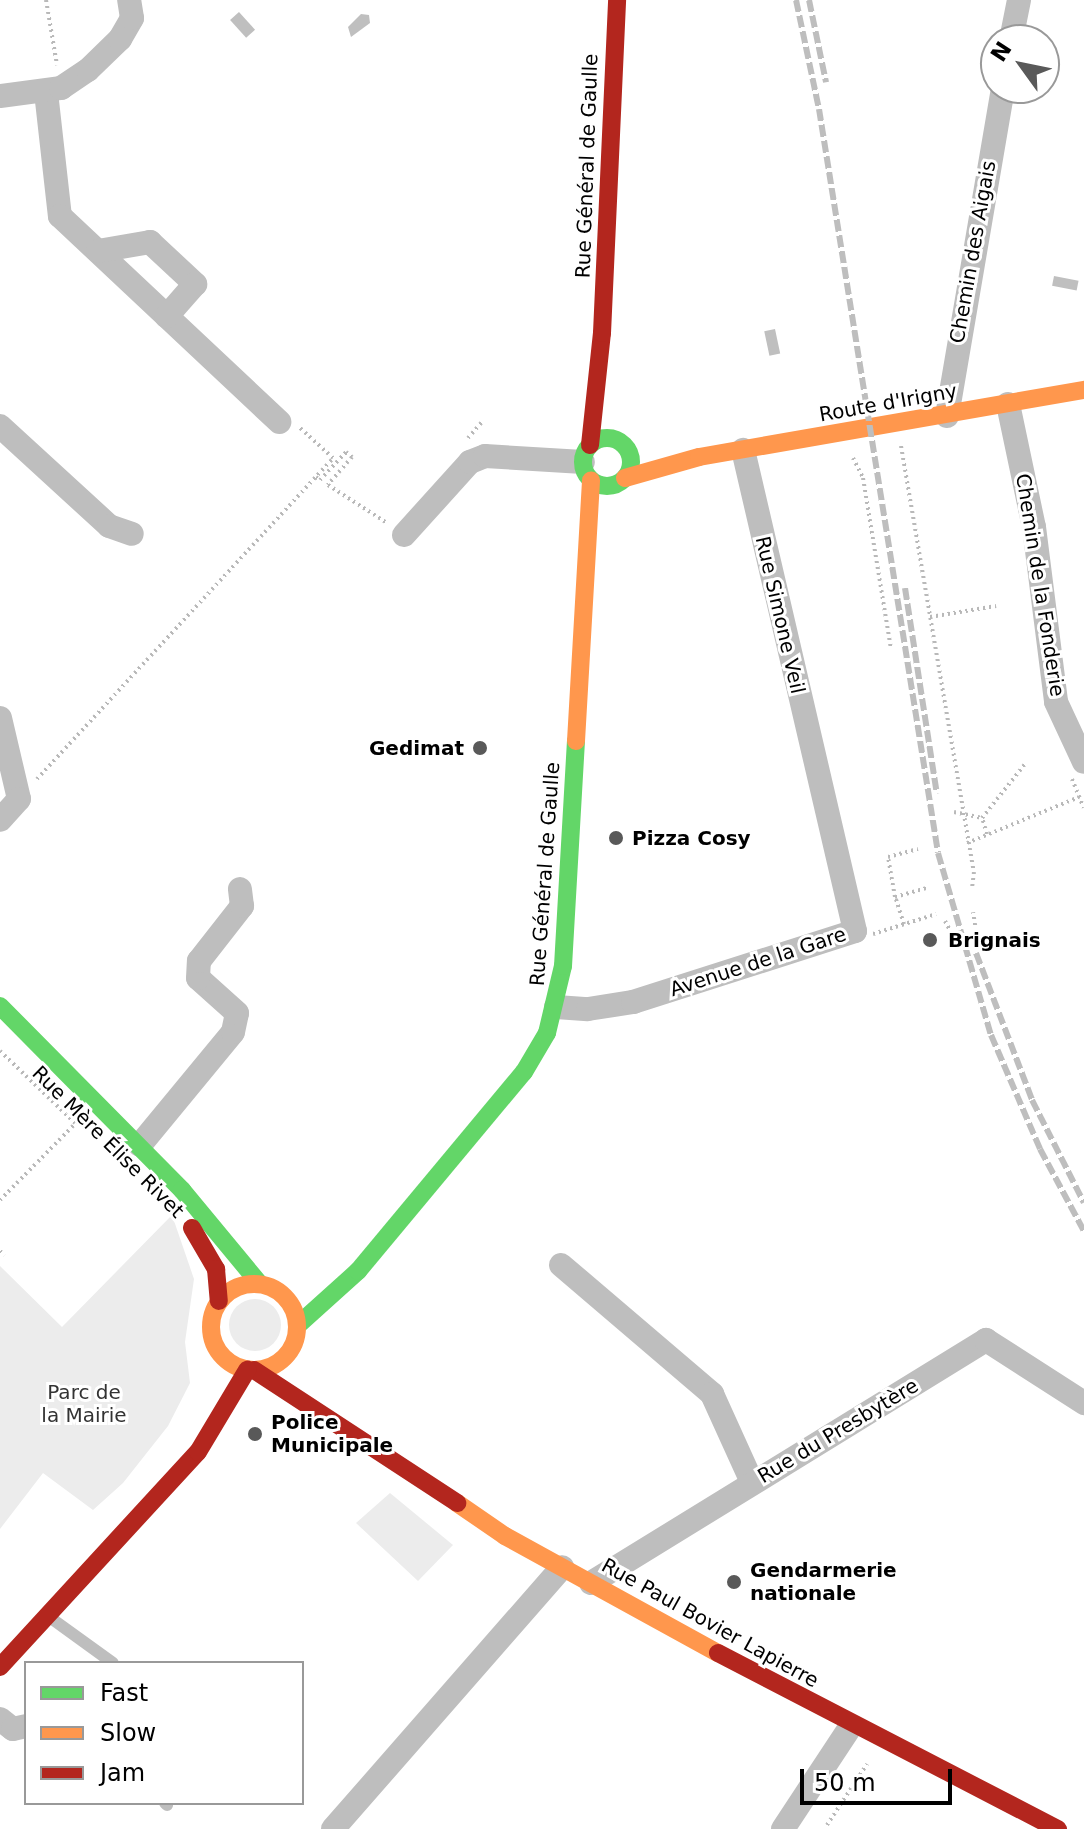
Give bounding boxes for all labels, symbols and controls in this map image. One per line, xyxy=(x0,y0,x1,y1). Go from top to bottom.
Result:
north arrow xyxy=(980,24,1060,104)
text: N xyxy=(986,37,1017,66)
street label: Rue Général de Gaulle xyxy=(571,53,603,279)
street label: Chemin des Aigais xyxy=(945,159,1001,345)
street label: Route d'Irigny xyxy=(817,379,959,427)
street label: Chemin de la Fonderie xyxy=(1011,472,1069,698)
street label: Rue Simone Veil xyxy=(750,534,810,696)
place label: Gedimat xyxy=(369,736,464,760)
marker: Gedimat xyxy=(471,739,489,757)
street label: Rue Général de Gaulle xyxy=(525,761,565,987)
place label: Pizza Cosy xyxy=(632,826,751,850)
marker: Pizza Cosy xyxy=(607,829,625,847)
street label: Avenue de la Gare xyxy=(667,922,849,1002)
place label: Brignais xyxy=(948,928,1041,952)
marker: Brignais xyxy=(919,929,941,951)
street label: Rue Mère Élise Rivet xyxy=(27,1061,189,1223)
street label: Rue du Presbytère xyxy=(753,1374,923,1488)
park label: Parc de la Mairie xyxy=(41,1381,127,1428)
place label: Police Municipale xyxy=(271,1410,393,1457)
marker: Police Municipale xyxy=(246,1425,264,1443)
street label: Rue Paul Bovier Lapierre xyxy=(597,1553,823,1693)
place label: Gendarmerie nationale xyxy=(750,1558,897,1605)
marker: Gendarmerie nationale xyxy=(725,1573,743,1591)
legend xyxy=(24,1661,304,1805)
text: Fast xyxy=(100,1679,148,1707)
text: Slow xyxy=(100,1719,156,1747)
scale bar xyxy=(804,1753,956,1803)
text: Jam xyxy=(100,1759,145,1787)
text: 50 m xyxy=(814,1769,876,1797)

